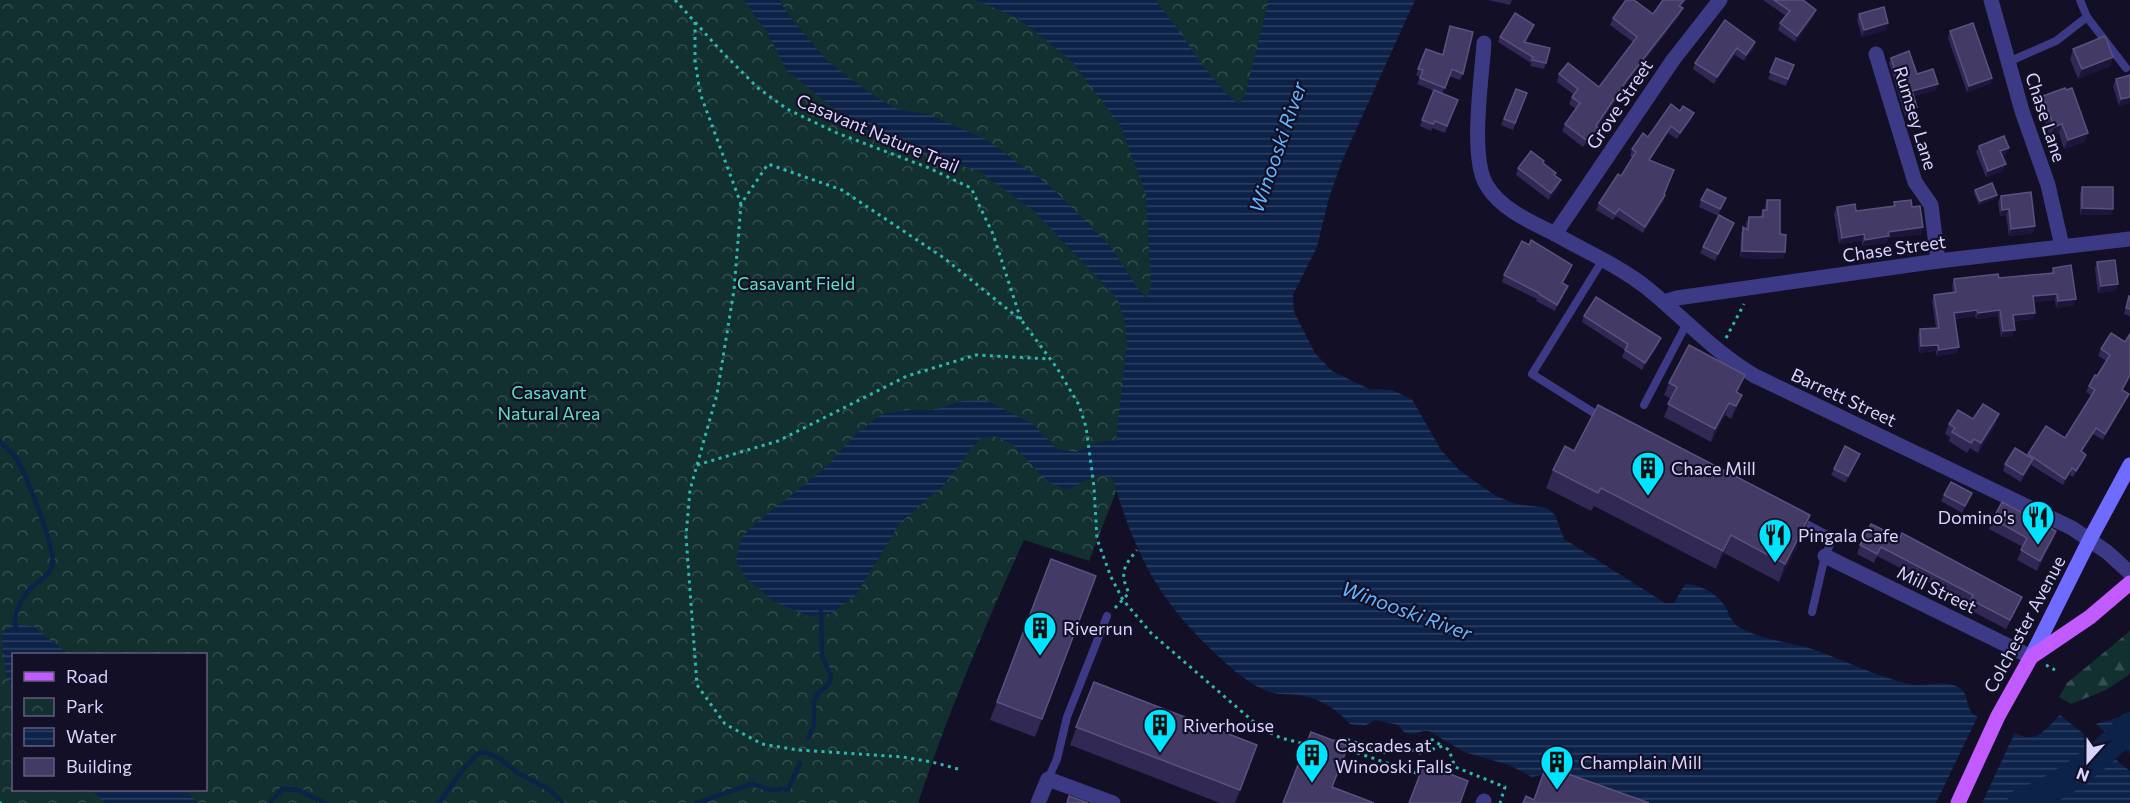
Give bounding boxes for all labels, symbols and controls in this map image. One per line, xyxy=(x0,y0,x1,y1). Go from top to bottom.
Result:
street label: Grove Street xyxy=(1581,55,1657,153)
street label: Rumsey Lane xyxy=(1890,63,1942,173)
street label: Chase Lane xyxy=(2021,70,2071,164)
water label: Winooski River xyxy=(1243,77,1311,216)
street label: Casavant Nature Trail xyxy=(793,89,963,177)
street label: Chase Street xyxy=(1841,230,1947,266)
park label: Casavant Field xyxy=(737,272,855,294)
street label: Barrett Street xyxy=(1788,363,1900,431)
park label: Casavant Natural Area xyxy=(497,381,601,424)
building icon: Chace Mill xyxy=(1630,450,1666,497)
place label: Chace Mill xyxy=(1671,457,1756,479)
restaurant icon: Domino's xyxy=(2020,499,2056,546)
place label: Domino's xyxy=(1938,506,2015,528)
restaurant icon: Pingala Cafe xyxy=(1757,517,1793,564)
place label: Pingala Cafe xyxy=(1798,524,1899,546)
street label: Colchester Avenue xyxy=(1979,552,2069,696)
street label: Mill Street xyxy=(1894,560,1980,618)
water label: Winooski River xyxy=(1339,575,1476,645)
building icon: Riverrun xyxy=(1022,610,1058,657)
place label: Riverrun xyxy=(1063,617,1133,639)
legend xyxy=(12,653,207,791)
text: Road xyxy=(66,665,108,687)
text: Park xyxy=(66,695,104,717)
building icon: Riverhouse xyxy=(1142,707,1178,754)
place label: Riverhouse xyxy=(1183,714,1274,736)
text: Water xyxy=(66,725,117,747)
north arrow xyxy=(2058,731,2118,791)
place label: Cascades at Winooski Falls xyxy=(1335,734,1452,777)
building icon: Cascades at Winooski Falls xyxy=(1294,737,1330,784)
building icon: Champlain Mill xyxy=(1539,744,1575,791)
place label: Champlain Mill xyxy=(1580,751,1702,773)
text: Building xyxy=(66,755,132,777)
text: N xyxy=(2073,764,2091,786)

